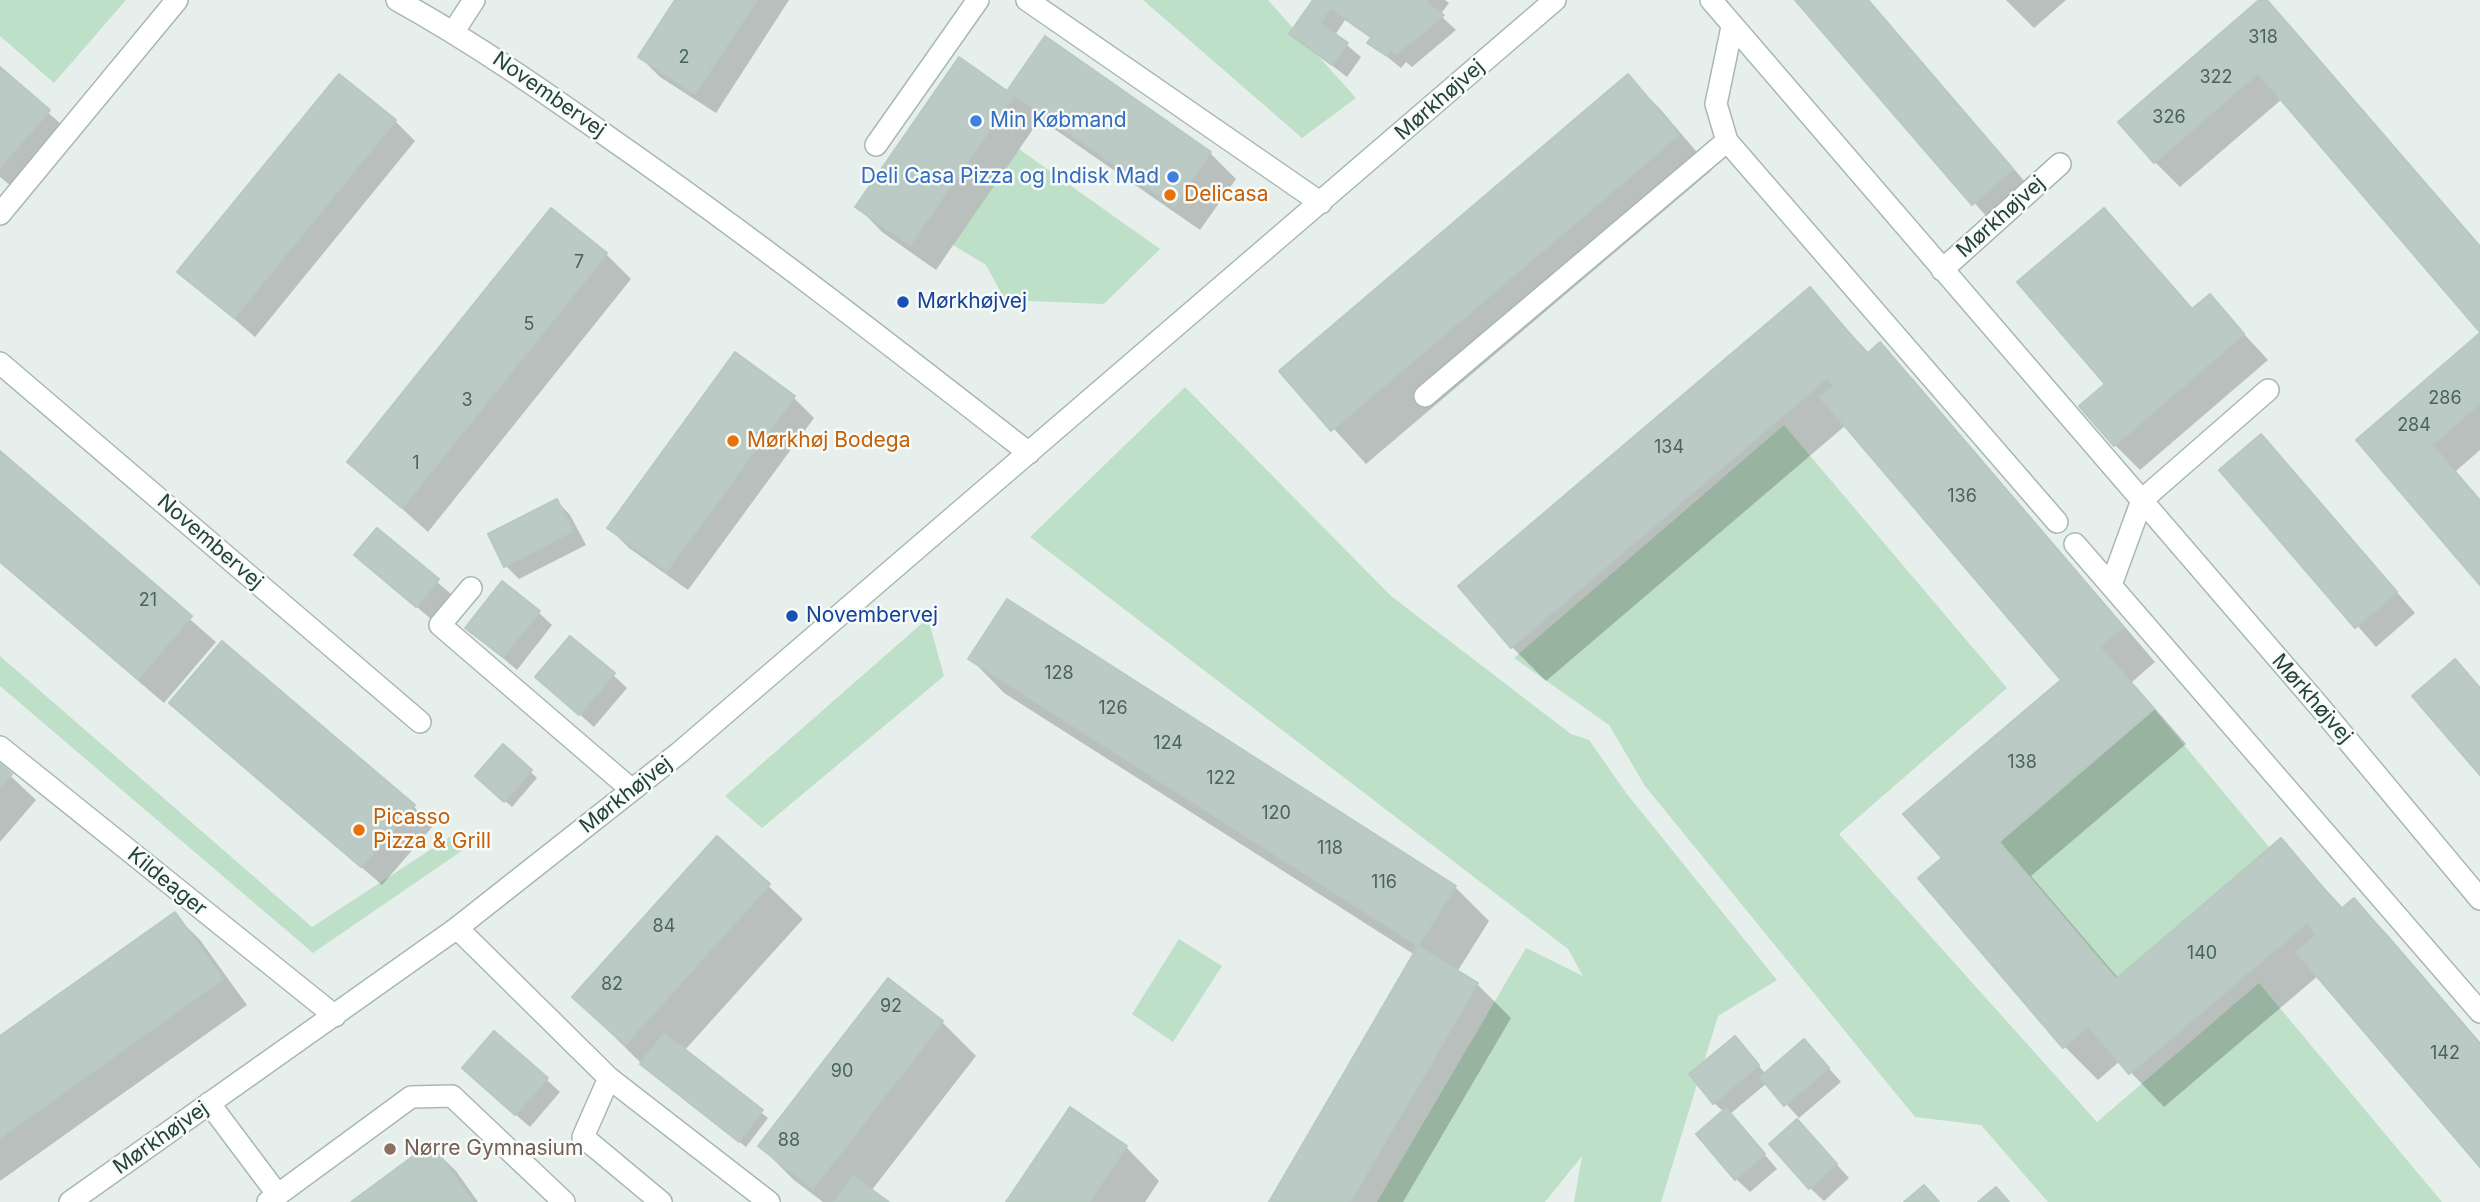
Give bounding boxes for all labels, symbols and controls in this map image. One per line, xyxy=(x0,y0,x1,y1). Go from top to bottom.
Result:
house number: 318 xyxy=(2248,27,2278,49)
street label: Novembervej xyxy=(488,47,610,143)
house number: 2 xyxy=(679,47,689,69)
street label: Mørkhøjvej xyxy=(1390,54,1490,146)
house number: 322 xyxy=(2199,67,2233,89)
house number: 326 xyxy=(2152,107,2186,129)
place label: Min Købmand xyxy=(990,108,1127,134)
marker: Min Købmand xyxy=(968,113,984,129)
place label: Deli Casa Pizza og Indisk Mad xyxy=(861,164,1159,190)
marker: Deli Casa Pizza og Indisk Mad xyxy=(1165,169,1181,185)
street label: Mørkhøjvej xyxy=(1952,171,2050,263)
place label: Delicasa xyxy=(1184,182,1268,208)
marker: Delicasa xyxy=(1162,187,1178,203)
house number: 7 xyxy=(574,252,584,274)
place label: Mørkhøjvej xyxy=(917,289,1027,315)
marker: Mørkhøjvej xyxy=(895,294,911,310)
house number: 5 xyxy=(524,314,534,336)
house number: 286 xyxy=(2428,388,2462,410)
house number: 3 xyxy=(461,390,473,412)
house number: 284 xyxy=(2397,415,2431,437)
place label: Mørkhøj Bodega xyxy=(747,428,910,454)
marker: Mørkhøj Bodega xyxy=(725,433,741,449)
house number: 134 xyxy=(1654,437,1684,459)
house number: 1 xyxy=(412,453,420,475)
house number: 136 xyxy=(1947,486,1977,508)
street label: Novembervej xyxy=(152,489,268,595)
house number: 21 xyxy=(139,590,157,612)
place label: Novembervej xyxy=(806,603,938,629)
marker: Novembervej xyxy=(784,608,800,624)
street label: Mørkhøjvej xyxy=(2266,649,2358,749)
house number: 128 xyxy=(1044,663,1074,685)
house number: 126 xyxy=(1098,698,1128,720)
house number: 124 xyxy=(1153,733,1183,755)
street label: Mørkhøjvej xyxy=(575,751,677,839)
house number: 138 xyxy=(2007,752,2037,774)
house number: 122 xyxy=(1206,768,1236,790)
house number: 120 xyxy=(1261,803,1291,825)
place label: Picasso Pizza & Grill xyxy=(373,805,491,855)
marker: Picasso Pizza & Grill xyxy=(351,822,367,838)
house number: 118 xyxy=(1317,838,1343,860)
street label: Kildeager xyxy=(122,842,212,922)
house number: 116 xyxy=(1371,872,1397,894)
house number: 84 xyxy=(653,916,675,938)
house number: 140 xyxy=(2187,943,2217,965)
house number: 82 xyxy=(601,974,623,996)
house number: 92 xyxy=(880,996,902,1018)
house number: 142 xyxy=(2430,1043,2460,1065)
house number: 90 xyxy=(831,1061,853,1083)
street label: Mørkhøjvej xyxy=(109,1096,213,1180)
house number: 88 xyxy=(778,1130,800,1152)
place label: Nørre Gymnasium xyxy=(404,1136,583,1162)
marker: Nørre Gymnasium xyxy=(382,1141,398,1157)

